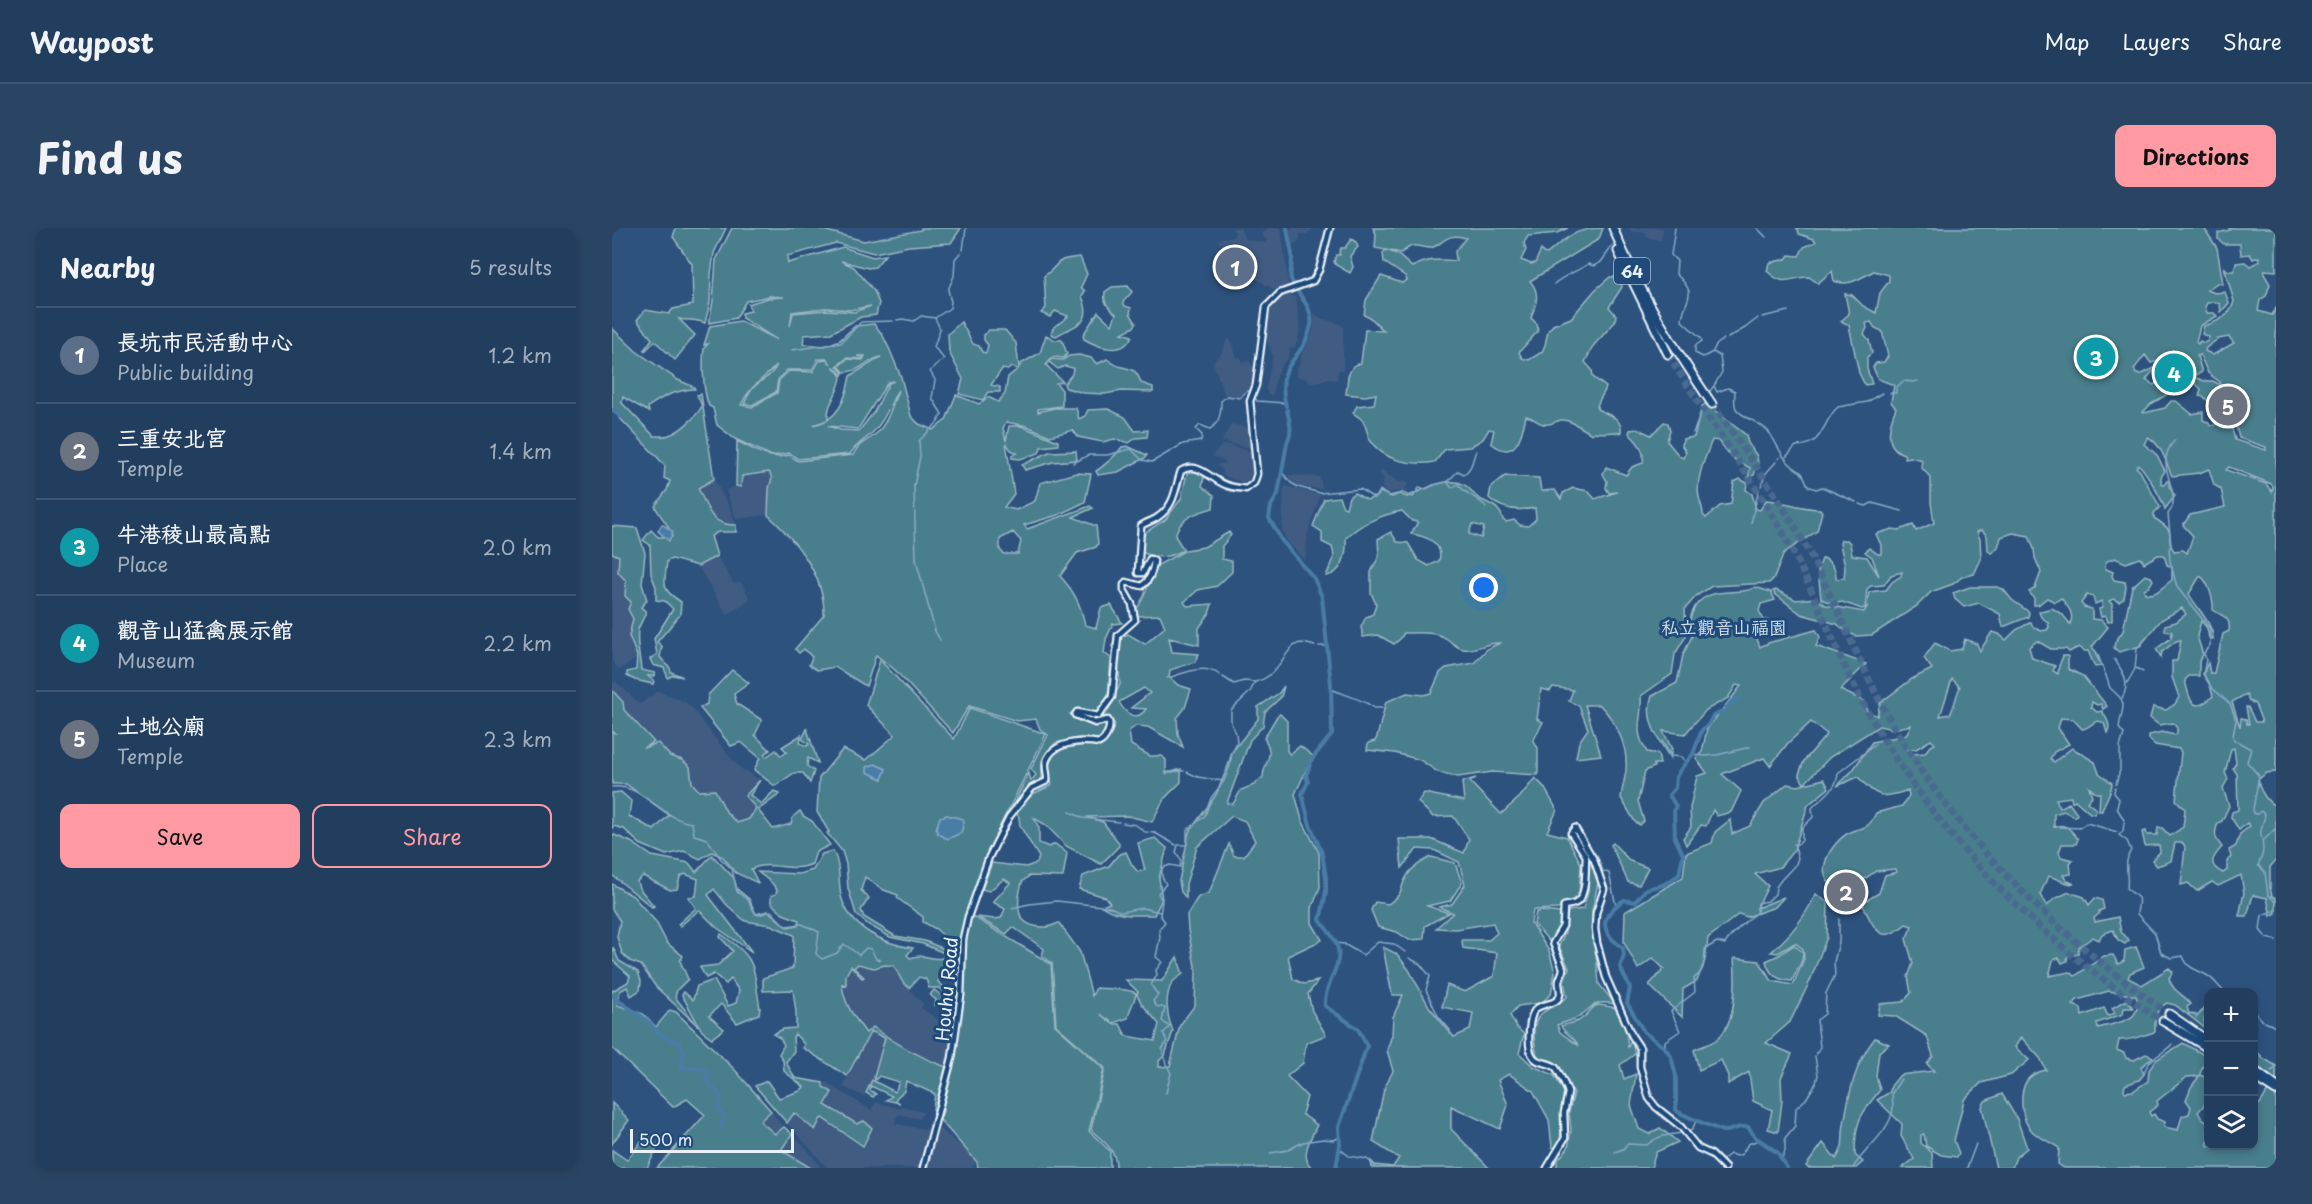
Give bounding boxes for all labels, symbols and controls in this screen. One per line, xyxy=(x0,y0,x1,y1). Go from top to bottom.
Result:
text: Waypost xyxy=(30,20,154,63)
text: Map xyxy=(2045,25,2089,57)
text: Layers xyxy=(2122,25,2190,57)
text: Share xyxy=(2223,25,2282,57)
text: Find us xyxy=(36,125,183,188)
button: Directions xyxy=(2115,125,2276,187)
pin: 1 xyxy=(1216,244,1254,290)
text: Nearby xyxy=(60,248,155,287)
text: 5 results xyxy=(469,252,552,282)
road number: 64 xyxy=(1614,258,1650,284)
text: 長坑市民活動中心 xyxy=(117,324,293,357)
pin: 3 xyxy=(2076,334,2116,380)
text: 1 xyxy=(75,340,84,370)
text: 1.2 km xyxy=(488,340,552,370)
pin: 4 xyxy=(2154,350,2194,396)
text: Public building xyxy=(117,357,254,387)
pin: 5 xyxy=(2208,384,2248,429)
text: 三重安北宮 xyxy=(117,420,227,453)
text: 2 xyxy=(72,436,87,466)
text: 1.4 km xyxy=(490,436,552,466)
text: Temple xyxy=(117,453,184,483)
text: 牛港稜山最高點 xyxy=(117,516,271,549)
text: 3 xyxy=(73,532,86,562)
text: 2.0 km xyxy=(482,532,552,562)
text: Place xyxy=(117,549,168,579)
your location xyxy=(1469,573,1498,602)
text: 觀音山猛禽展示館 xyxy=(117,612,293,645)
park label: 私立觀音山福園 xyxy=(1661,613,1787,640)
text: 4 xyxy=(73,628,86,658)
text: 2.2 km xyxy=(484,628,552,658)
text: Museum xyxy=(117,645,195,675)
text: 土地公廟 xyxy=(117,708,205,741)
text: 5 xyxy=(73,724,86,754)
text: 2.3 km xyxy=(484,724,552,754)
text: Temple xyxy=(117,741,184,771)
button: Save xyxy=(60,804,300,868)
button: Share xyxy=(312,804,552,868)
pin: 2 xyxy=(1826,870,1866,914)
street label: Houhu Road xyxy=(928,936,964,1042)
map controls xyxy=(2204,988,2258,1150)
button: + xyxy=(2204,988,2258,1042)
button: − xyxy=(2204,1042,2258,1096)
button: layers xyxy=(2204,1096,2258,1150)
scale bar xyxy=(630,1126,794,1154)
text: 500 m xyxy=(639,1127,692,1151)

